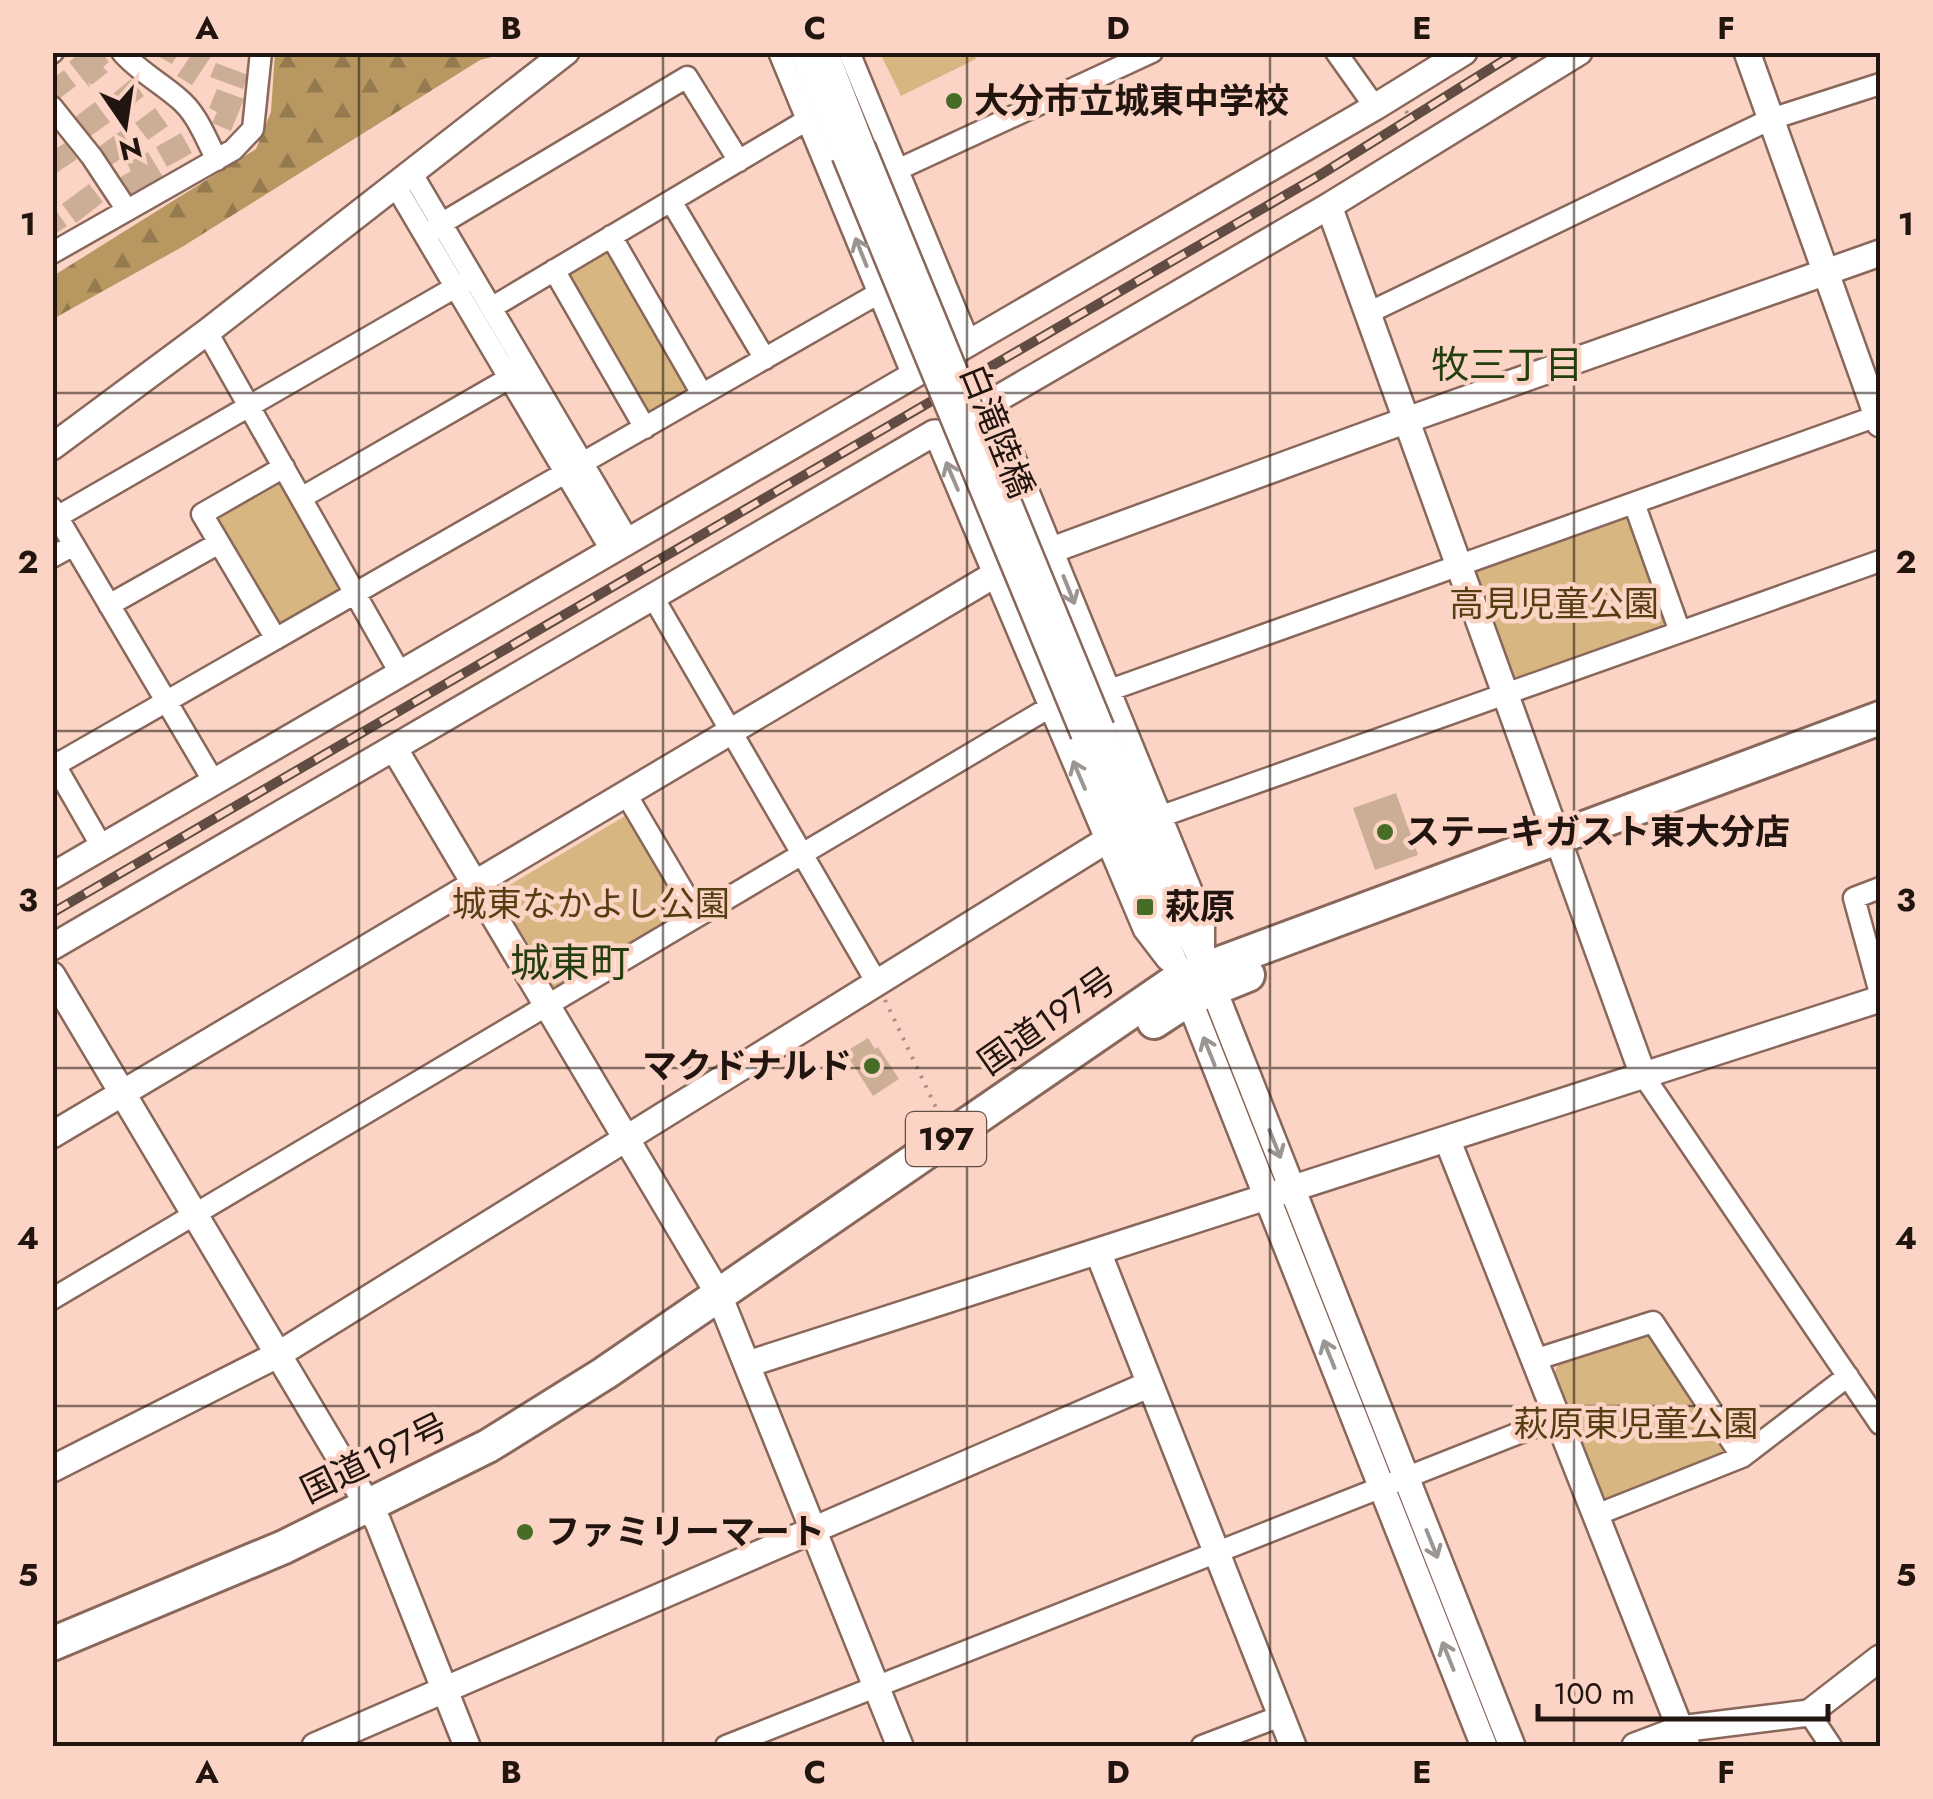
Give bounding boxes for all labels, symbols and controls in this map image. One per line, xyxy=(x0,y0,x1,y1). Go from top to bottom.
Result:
text: A xyxy=(194,5,219,51)
text: B xyxy=(500,5,522,51)
text: C xyxy=(804,5,826,51)
text: D xyxy=(1106,5,1130,51)
text: E xyxy=(1412,5,1432,51)
text: F xyxy=(1717,5,1735,51)
north arrow xyxy=(75,75,175,175)
place label: 大分市立城東中学校 xyxy=(974,76,1289,126)
marker: 大分市立城東中学校 xyxy=(943,90,965,112)
text: N xyxy=(115,126,146,171)
text: 1 xyxy=(20,201,36,247)
text: 1 xyxy=(1898,201,1914,247)
one-way arrow xyxy=(851,237,869,268)
district label: 牧三丁目 xyxy=(1431,337,1583,392)
street label: 白滝陸橋 xyxy=(948,357,1046,505)
one-way arrow xyxy=(942,461,960,492)
text: 2 xyxy=(18,539,39,585)
text: 2 xyxy=(1896,539,1917,585)
one-way arrow xyxy=(1061,574,1079,604)
park label: 高見児童公園 xyxy=(1449,579,1659,629)
one-way arrow xyxy=(1069,761,1087,791)
place label: ステーキガスト東大分店 xyxy=(1405,807,1790,857)
marker: ステーキガスト東大分店 xyxy=(1374,821,1396,843)
text: 3 xyxy=(18,877,38,923)
text: 3 xyxy=(1896,877,1916,923)
park label: 城東なかよし公園 xyxy=(452,879,730,929)
place label: 萩原 xyxy=(1165,882,1235,932)
marker: 萩原 xyxy=(1134,896,1156,918)
district label: 城東町 xyxy=(510,934,630,992)
street label: 国道197号 xyxy=(968,955,1126,1087)
one-way arrow xyxy=(1199,1037,1217,1067)
place label: マクドナルド xyxy=(642,1041,852,1091)
marker: マクドナルド xyxy=(861,1055,883,1077)
road number: 197 xyxy=(906,1112,986,1166)
one-way arrow xyxy=(1268,1128,1286,1159)
text: 4 xyxy=(17,1215,39,1261)
text: 4 xyxy=(1895,1215,1917,1261)
one-way arrow xyxy=(1318,1339,1336,1369)
park label: 萩原東児童公園 xyxy=(1513,1399,1759,1449)
street label: 国道197号 xyxy=(292,1401,456,1515)
place label: ファミリーマート xyxy=(545,1507,825,1557)
marker: ファミリーマート xyxy=(514,1521,536,1543)
one-way arrow xyxy=(1425,1528,1443,1559)
text: 5 xyxy=(18,1552,38,1598)
text: 5 xyxy=(1896,1552,1916,1598)
one-way arrow xyxy=(1438,1641,1456,1672)
scale bar xyxy=(1538,1659,1828,1721)
text: 100 m xyxy=(1553,1672,1635,1715)
text: A xyxy=(194,1749,219,1795)
text: B xyxy=(500,1749,522,1795)
text: C xyxy=(804,1749,826,1795)
text: D xyxy=(1106,1749,1130,1795)
text: E xyxy=(1412,1749,1432,1795)
text: F xyxy=(1717,1749,1735,1795)

